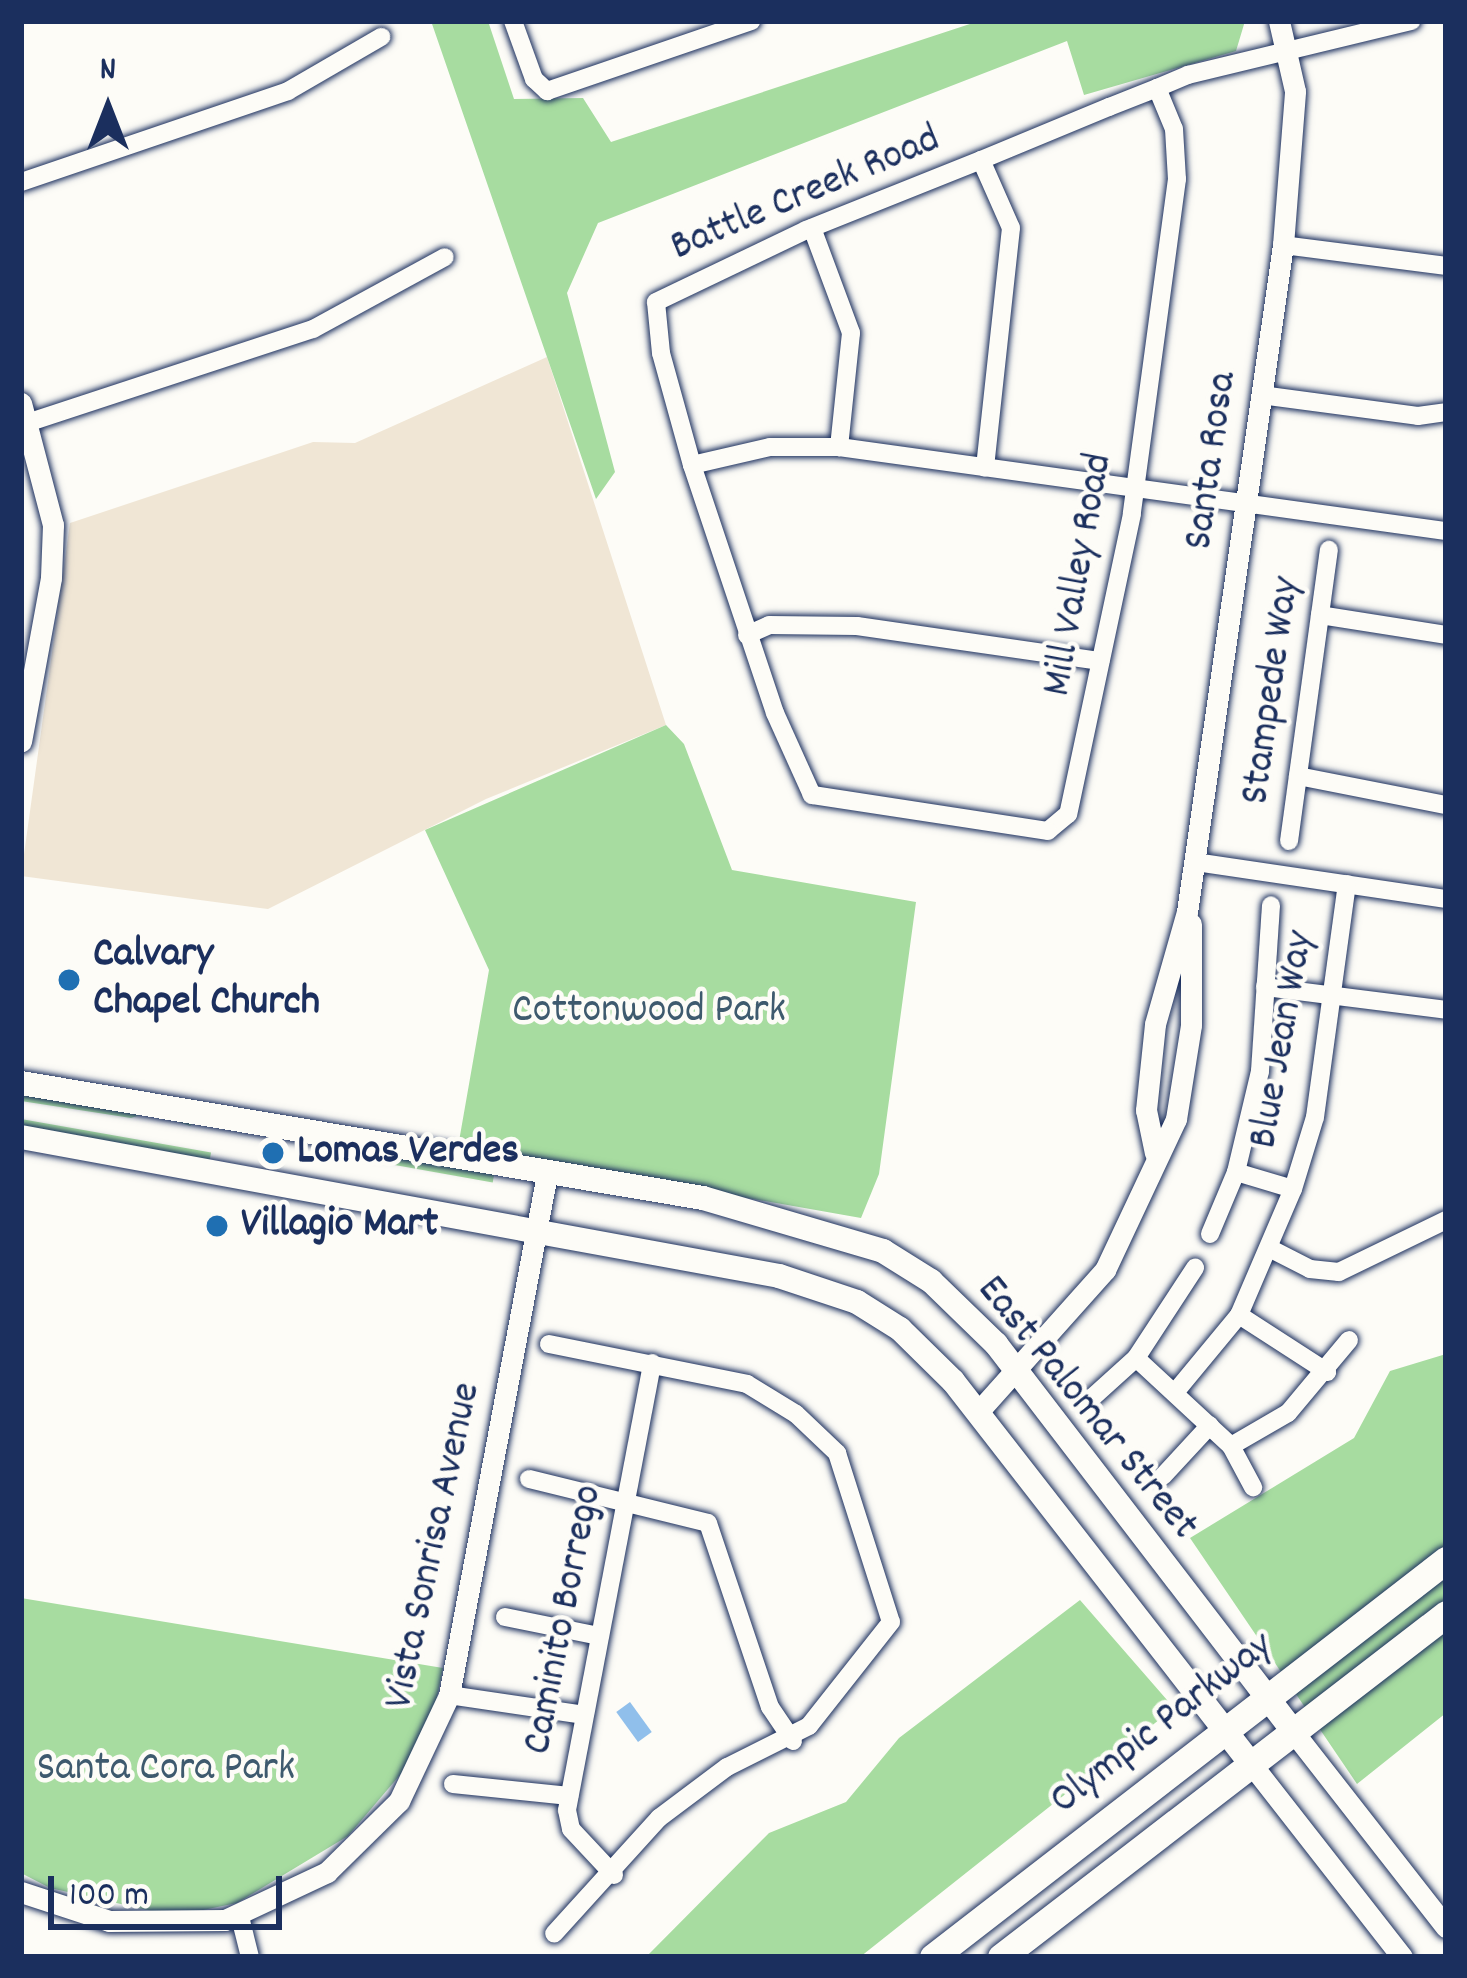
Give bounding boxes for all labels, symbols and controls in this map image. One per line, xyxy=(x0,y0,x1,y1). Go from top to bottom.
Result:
north arrow xyxy=(48,48,168,168)
text: N xyxy=(100,48,116,95)
street label: Battle Creek Road xyxy=(664,116,948,274)
street label: Santa Rosa xyxy=(1176,369,1250,553)
street label: Mill Valley Road xyxy=(1034,450,1126,700)
street label: Stampede Way xyxy=(1232,574,1314,808)
street label: Blue Jean Way xyxy=(1240,928,1328,1152)
place label: Calvary Chapel Church xyxy=(93,931,320,1030)
marker: Calvary Chapel Church xyxy=(56,967,82,993)
park label: Cottonwood Park xyxy=(512,987,786,1037)
place label: Lomas Verdes xyxy=(297,1128,519,1178)
marker: Lomas Verdes xyxy=(260,1140,286,1166)
place label: Villagio Mart xyxy=(241,1201,438,1251)
marker: Villagio Mart xyxy=(204,1213,230,1239)
street label: East Palomar Street xyxy=(964,1267,1208,1551)
street label: Vista Sonrisa Avenue xyxy=(376,1378,494,1714)
street label: Caminito Borrego xyxy=(514,1481,616,1759)
street label: Olympic Parkway xyxy=(1042,1622,1284,1828)
park label: Santa Cora Park xyxy=(37,1745,295,1795)
scale bar xyxy=(54,1852,288,1926)
text: 100 m xyxy=(69,1871,149,1923)

